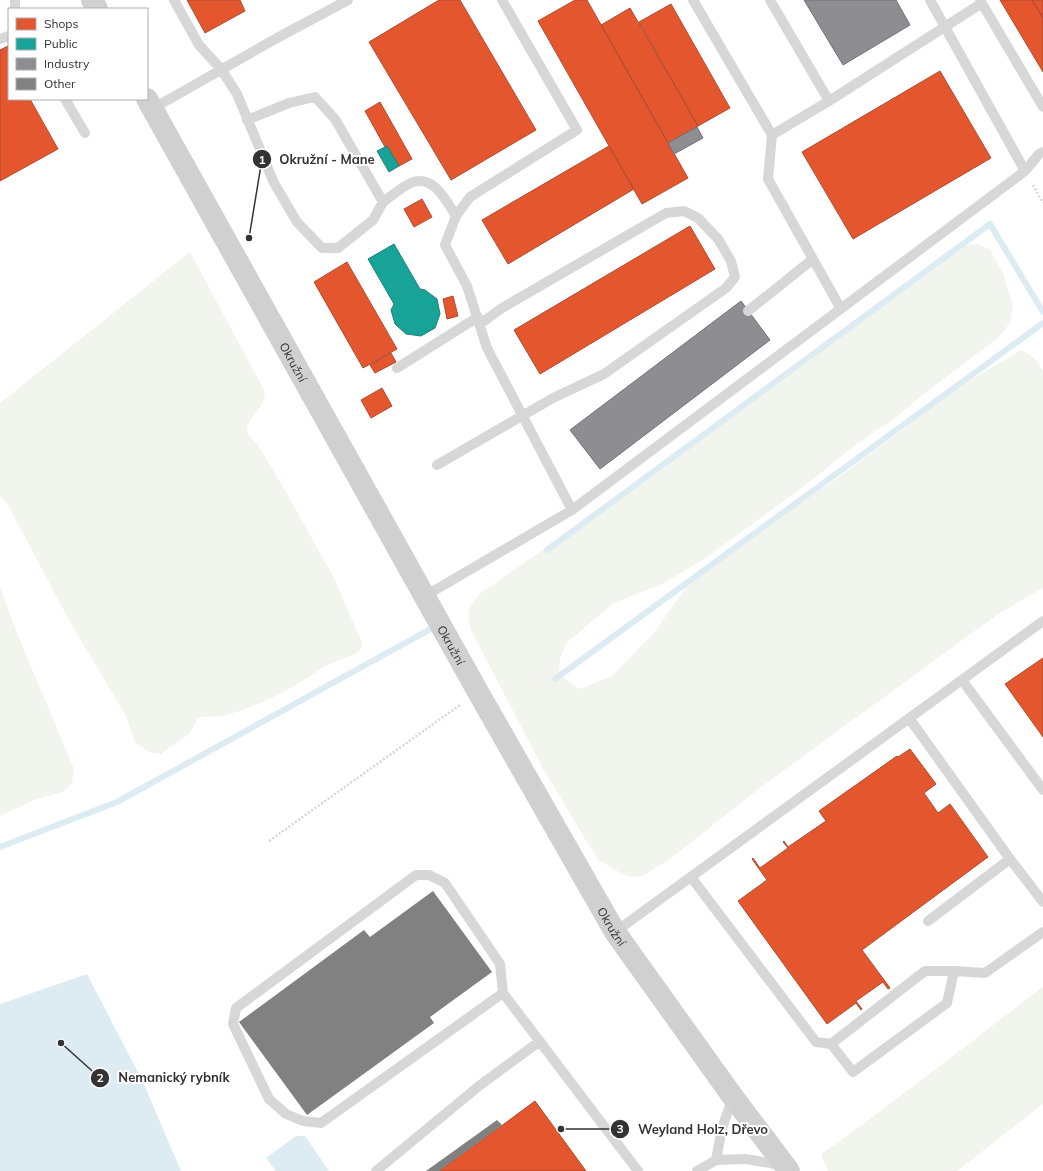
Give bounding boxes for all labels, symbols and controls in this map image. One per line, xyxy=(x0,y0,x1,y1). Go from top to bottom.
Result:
legend xyxy=(8,8,148,100)
text: Shops xyxy=(44,16,79,31)
text: Public xyxy=(44,36,78,51)
text: Industry xyxy=(44,56,90,71)
text: Other xyxy=(44,76,76,91)
callout: Okružní - Mane xyxy=(252,147,383,172)
text: Okružní - Mane xyxy=(279,151,375,167)
text: 1 xyxy=(258,152,266,167)
street label: Okružní xyxy=(277,339,311,385)
street label: Okružní xyxy=(435,622,469,668)
street label: Okružní xyxy=(595,904,630,949)
callout: Nemanický rybník xyxy=(90,1065,237,1090)
text: Nemanický rybník xyxy=(118,1069,230,1086)
text: 2 xyxy=(96,1070,104,1085)
callout: Weyland Holz, Dřevo xyxy=(610,1117,776,1142)
text: 3 xyxy=(616,1121,624,1136)
text: Weyland Holz, Dřevo xyxy=(638,1121,768,1138)

